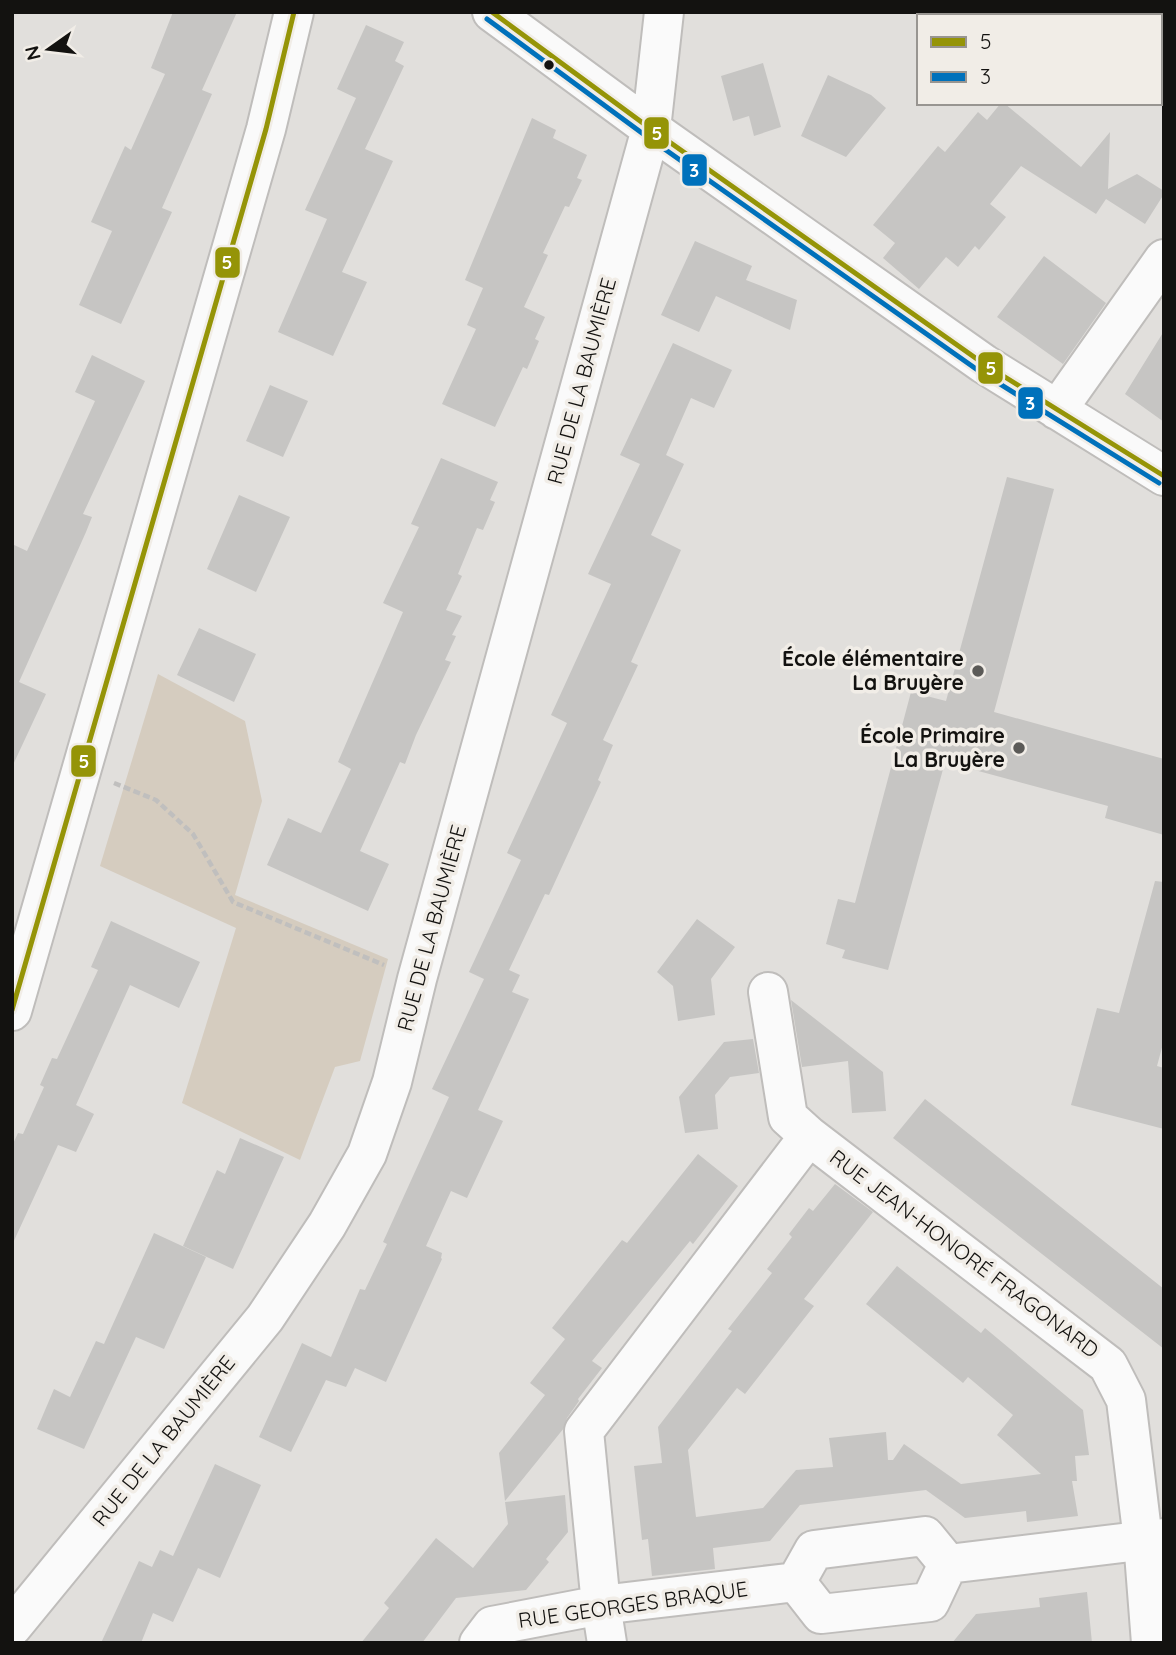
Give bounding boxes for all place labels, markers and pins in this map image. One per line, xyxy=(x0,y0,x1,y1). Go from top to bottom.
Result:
unlabelled marker xyxy=(542,58,556,72)
place label: École élémentaire La Bruyère xyxy=(782,645,964,695)
marker: École élémentaire La Bruyère xyxy=(970,663,986,679)
place label: École Primaire La Bruyère xyxy=(860,722,1005,772)
marker: École Primaire La Bruyère xyxy=(1011,740,1027,756)

